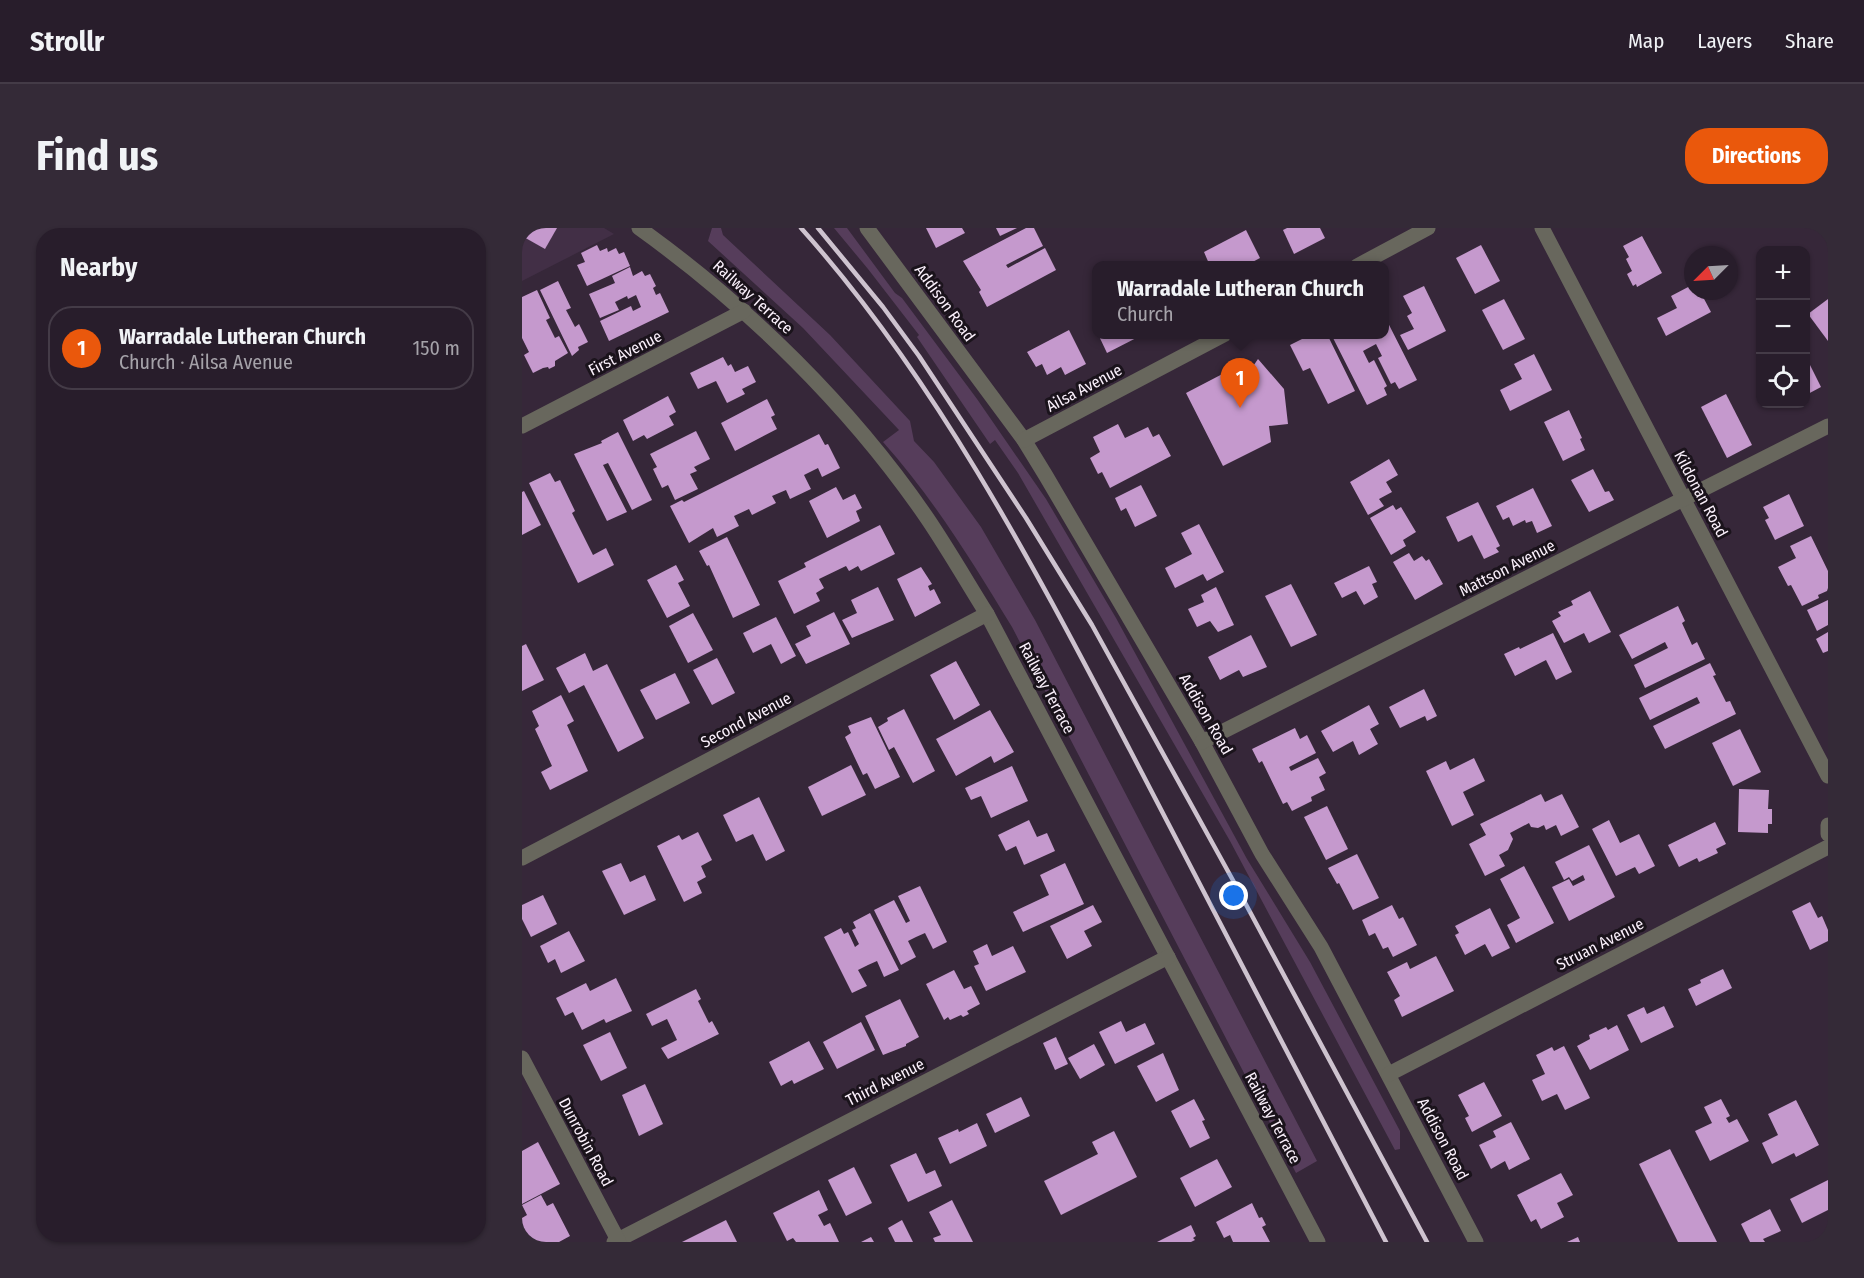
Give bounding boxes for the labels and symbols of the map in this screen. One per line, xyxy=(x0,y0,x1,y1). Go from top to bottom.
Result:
north arrow xyxy=(1684,246,1738,300)
street label: Railway Terrace xyxy=(709,256,797,338)
street label: Addison Road xyxy=(911,261,979,345)
street label: First Avenue xyxy=(585,326,665,380)
pin: 1 xyxy=(1220,358,1260,408)
street label: Ailsa Avenue xyxy=(1043,360,1125,416)
street label: Kildonan Road xyxy=(1670,447,1732,541)
street label: Mattson Avenue xyxy=(1456,536,1558,600)
street label: Railway Terrace xyxy=(1015,639,1079,737)
street label: Addison Road xyxy=(1175,670,1237,758)
street label: Second Avenue xyxy=(698,688,795,752)
your location xyxy=(1219,881,1248,910)
street label: Struan Avenue xyxy=(1553,914,1647,974)
street label: Third Avenue xyxy=(843,1054,927,1110)
street label: Railway Terrace xyxy=(1241,1069,1305,1167)
street label: Dunrobin Road xyxy=(555,1094,617,1190)
street label: Addison Road xyxy=(1413,1095,1473,1183)

